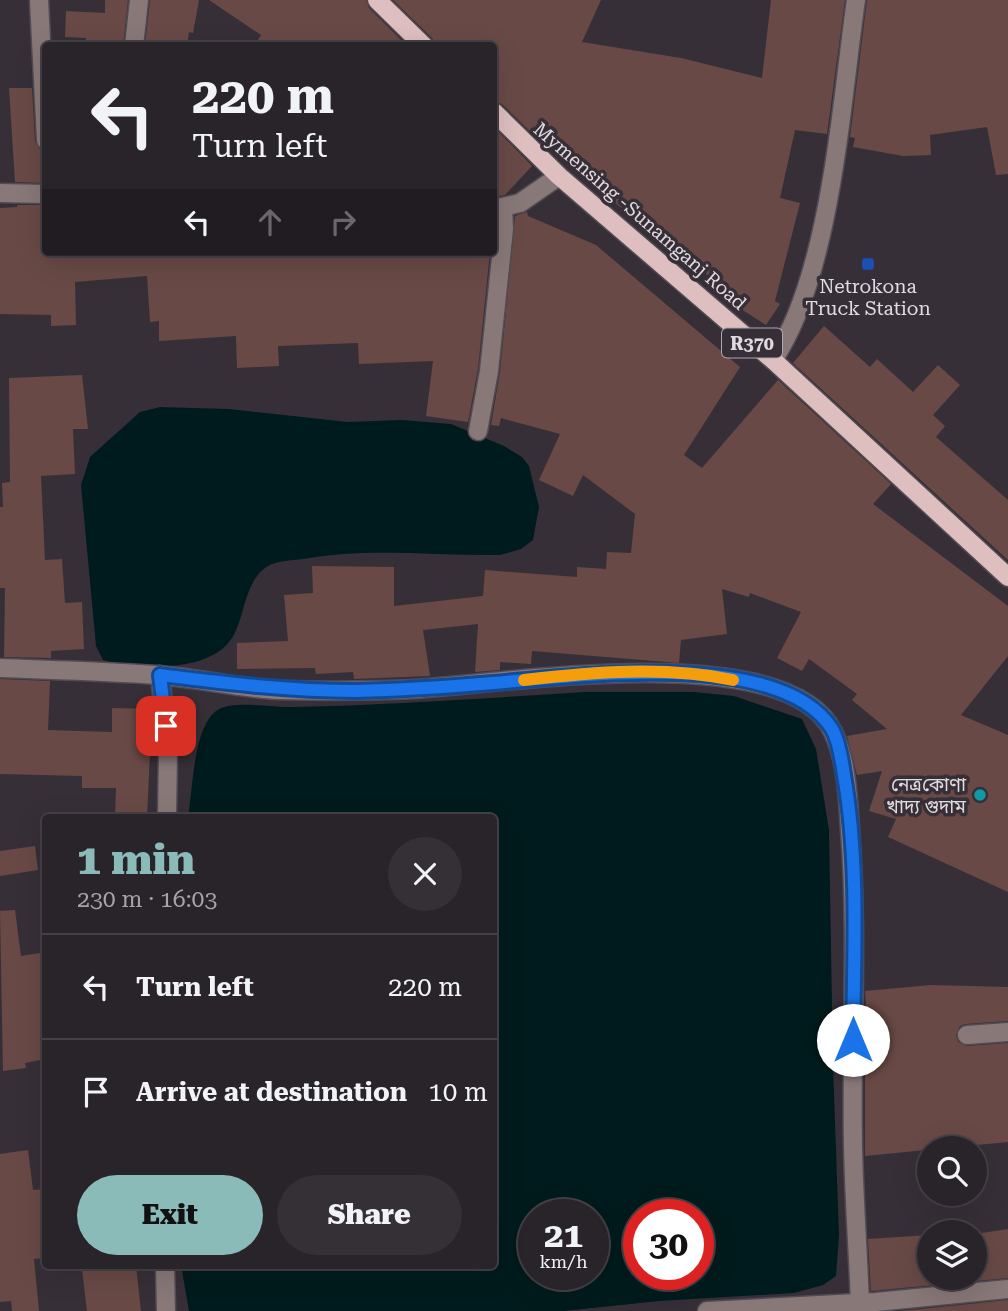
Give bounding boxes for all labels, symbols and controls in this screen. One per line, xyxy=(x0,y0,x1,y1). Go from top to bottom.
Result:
text: 220 m xyxy=(192,68,334,125)
icon: left xyxy=(77,70,168,161)
street label: Mymensing -Sunamganj Road xyxy=(529,117,751,315)
text: Turn left xyxy=(192,127,327,165)
icon: left xyxy=(178,203,216,241)
icon: ahead xyxy=(251,203,289,241)
icon: right xyxy=(324,203,362,241)
marker: Netrokona Truck Station xyxy=(860,256,876,272)
place label: Netrokona Truck Station xyxy=(805,275,931,320)
road number: R370 xyxy=(722,328,782,358)
pin xyxy=(136,696,196,756)
icon: arrive xyxy=(147,707,185,745)
place label: ‌নেত্র‌কোণা খাদ্য গুদাম xyxy=(886,773,967,818)
marker: ‌নেত্র‌কোণা খাদ্য গুদাম xyxy=(972,787,988,803)
text: 1 min xyxy=(77,835,195,884)
button: close xyxy=(388,837,462,911)
text: 230 m · 16:03 xyxy=(77,886,217,913)
icon: left xyxy=(77,968,115,1006)
text: Turn left xyxy=(136,972,254,1002)
text: 220 m xyxy=(388,972,462,1002)
position arrow xyxy=(816,1003,890,1077)
icon: arrive xyxy=(77,1073,115,1111)
text: Arrive at destination xyxy=(136,1077,407,1107)
text: 10 m xyxy=(428,1077,488,1107)
map controls xyxy=(917,1136,987,1290)
button: search xyxy=(917,1136,987,1206)
button: Exit xyxy=(77,1175,263,1255)
button: Share xyxy=(277,1175,462,1255)
speed limit sign: 30 xyxy=(623,1199,714,1290)
text: 21 xyxy=(544,1215,583,1256)
button: layers xyxy=(917,1220,987,1290)
text: km/h xyxy=(539,1251,588,1272)

